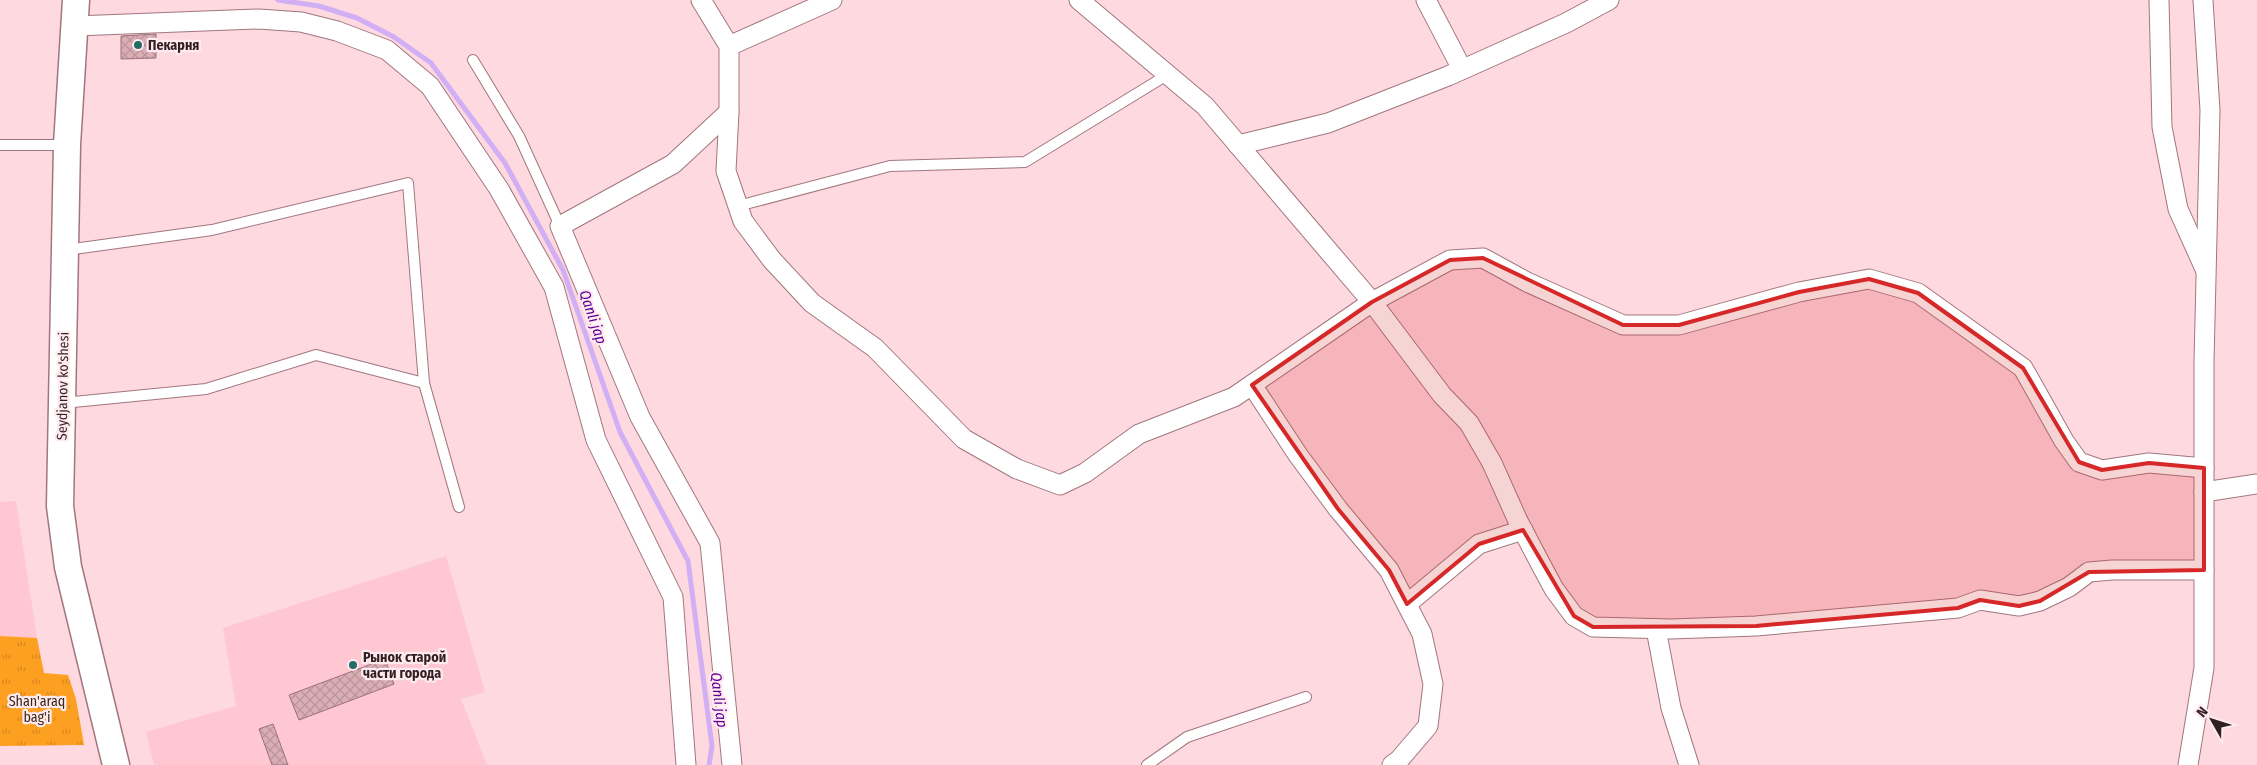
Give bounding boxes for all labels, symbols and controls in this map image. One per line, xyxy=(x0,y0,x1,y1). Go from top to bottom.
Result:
place label: Пекарня xyxy=(148,37,199,54)
marker: Пекарня xyxy=(132,39,144,51)
water label: Qanli jap xyxy=(575,288,611,346)
street label: Seydjanov ko'shesi xyxy=(54,332,72,440)
place label: Рынок старой части города xyxy=(363,649,446,682)
marker: Рынок старой части города xyxy=(347,659,359,671)
water label: Qanli jap xyxy=(707,671,731,729)
park label: Shan'araq bag'i xyxy=(9,693,65,726)
north arrow xyxy=(2187,695,2237,745)
text: N xyxy=(2193,704,2212,721)

